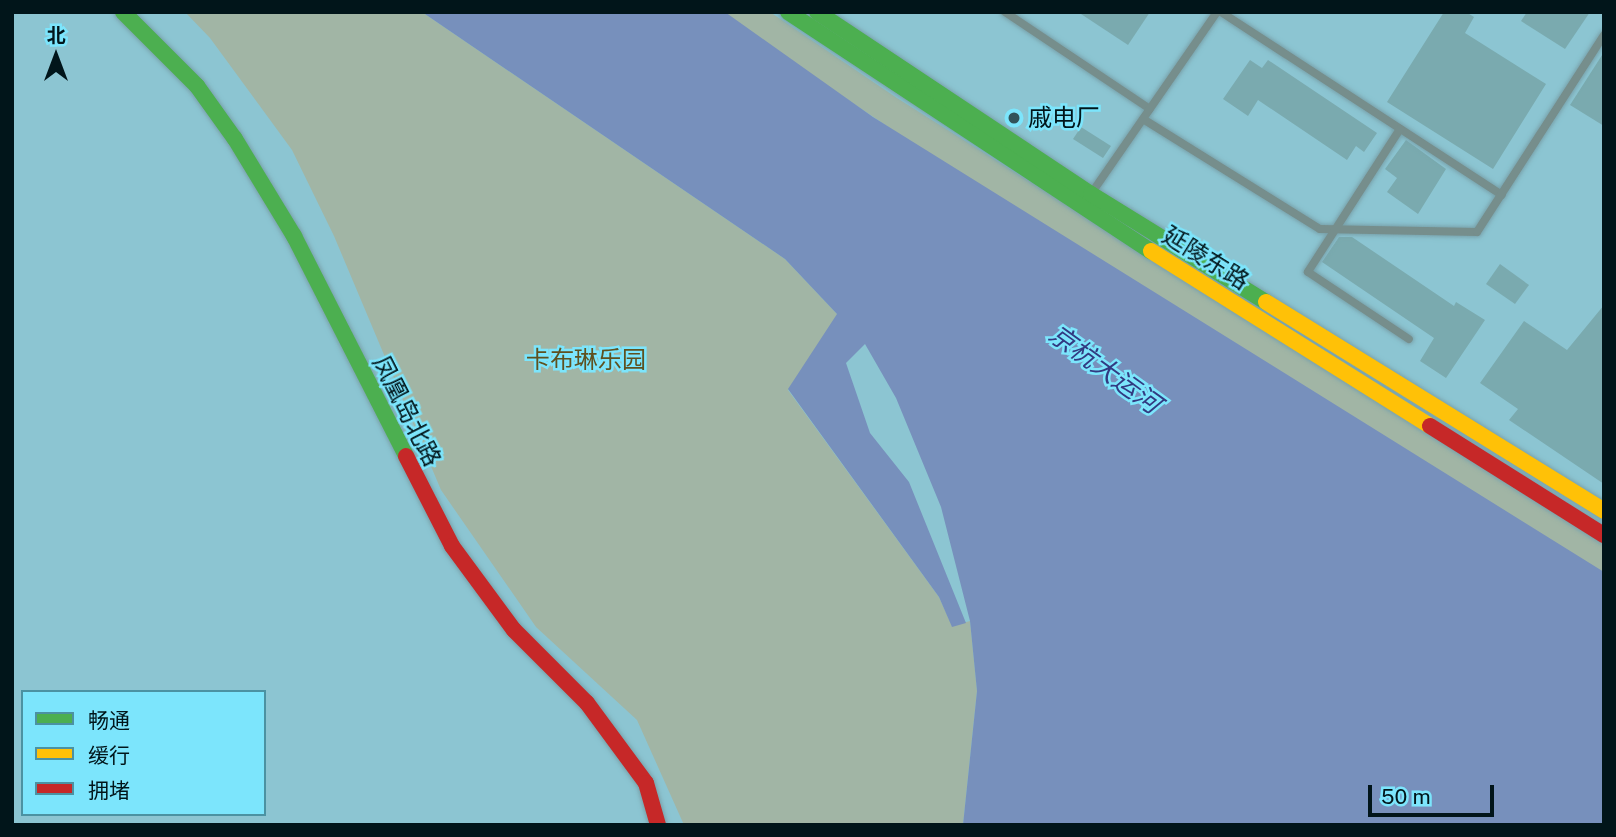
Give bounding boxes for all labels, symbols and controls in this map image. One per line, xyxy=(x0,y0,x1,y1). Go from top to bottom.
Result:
north arrow xyxy=(21,21,91,91)
text: 北 xyxy=(46,24,66,46)
place label: 戚电厂 xyxy=(1028,104,1100,132)
marker: 戚电厂 xyxy=(1006,110,1022,126)
street label: 延陵东路 xyxy=(1158,220,1254,296)
water label: 京杭大运河 xyxy=(1043,318,1167,420)
park label: 卡布琳乐园 xyxy=(526,346,646,374)
street label: 凤凰岛北路 xyxy=(367,351,447,471)
legend xyxy=(21,690,266,816)
text: 畅通 xyxy=(88,708,130,733)
text: 缓行 xyxy=(88,743,130,768)
scale bar xyxy=(1371,770,1497,814)
text: 拥堵 xyxy=(88,778,130,803)
text: 50 m xyxy=(1381,784,1431,809)

